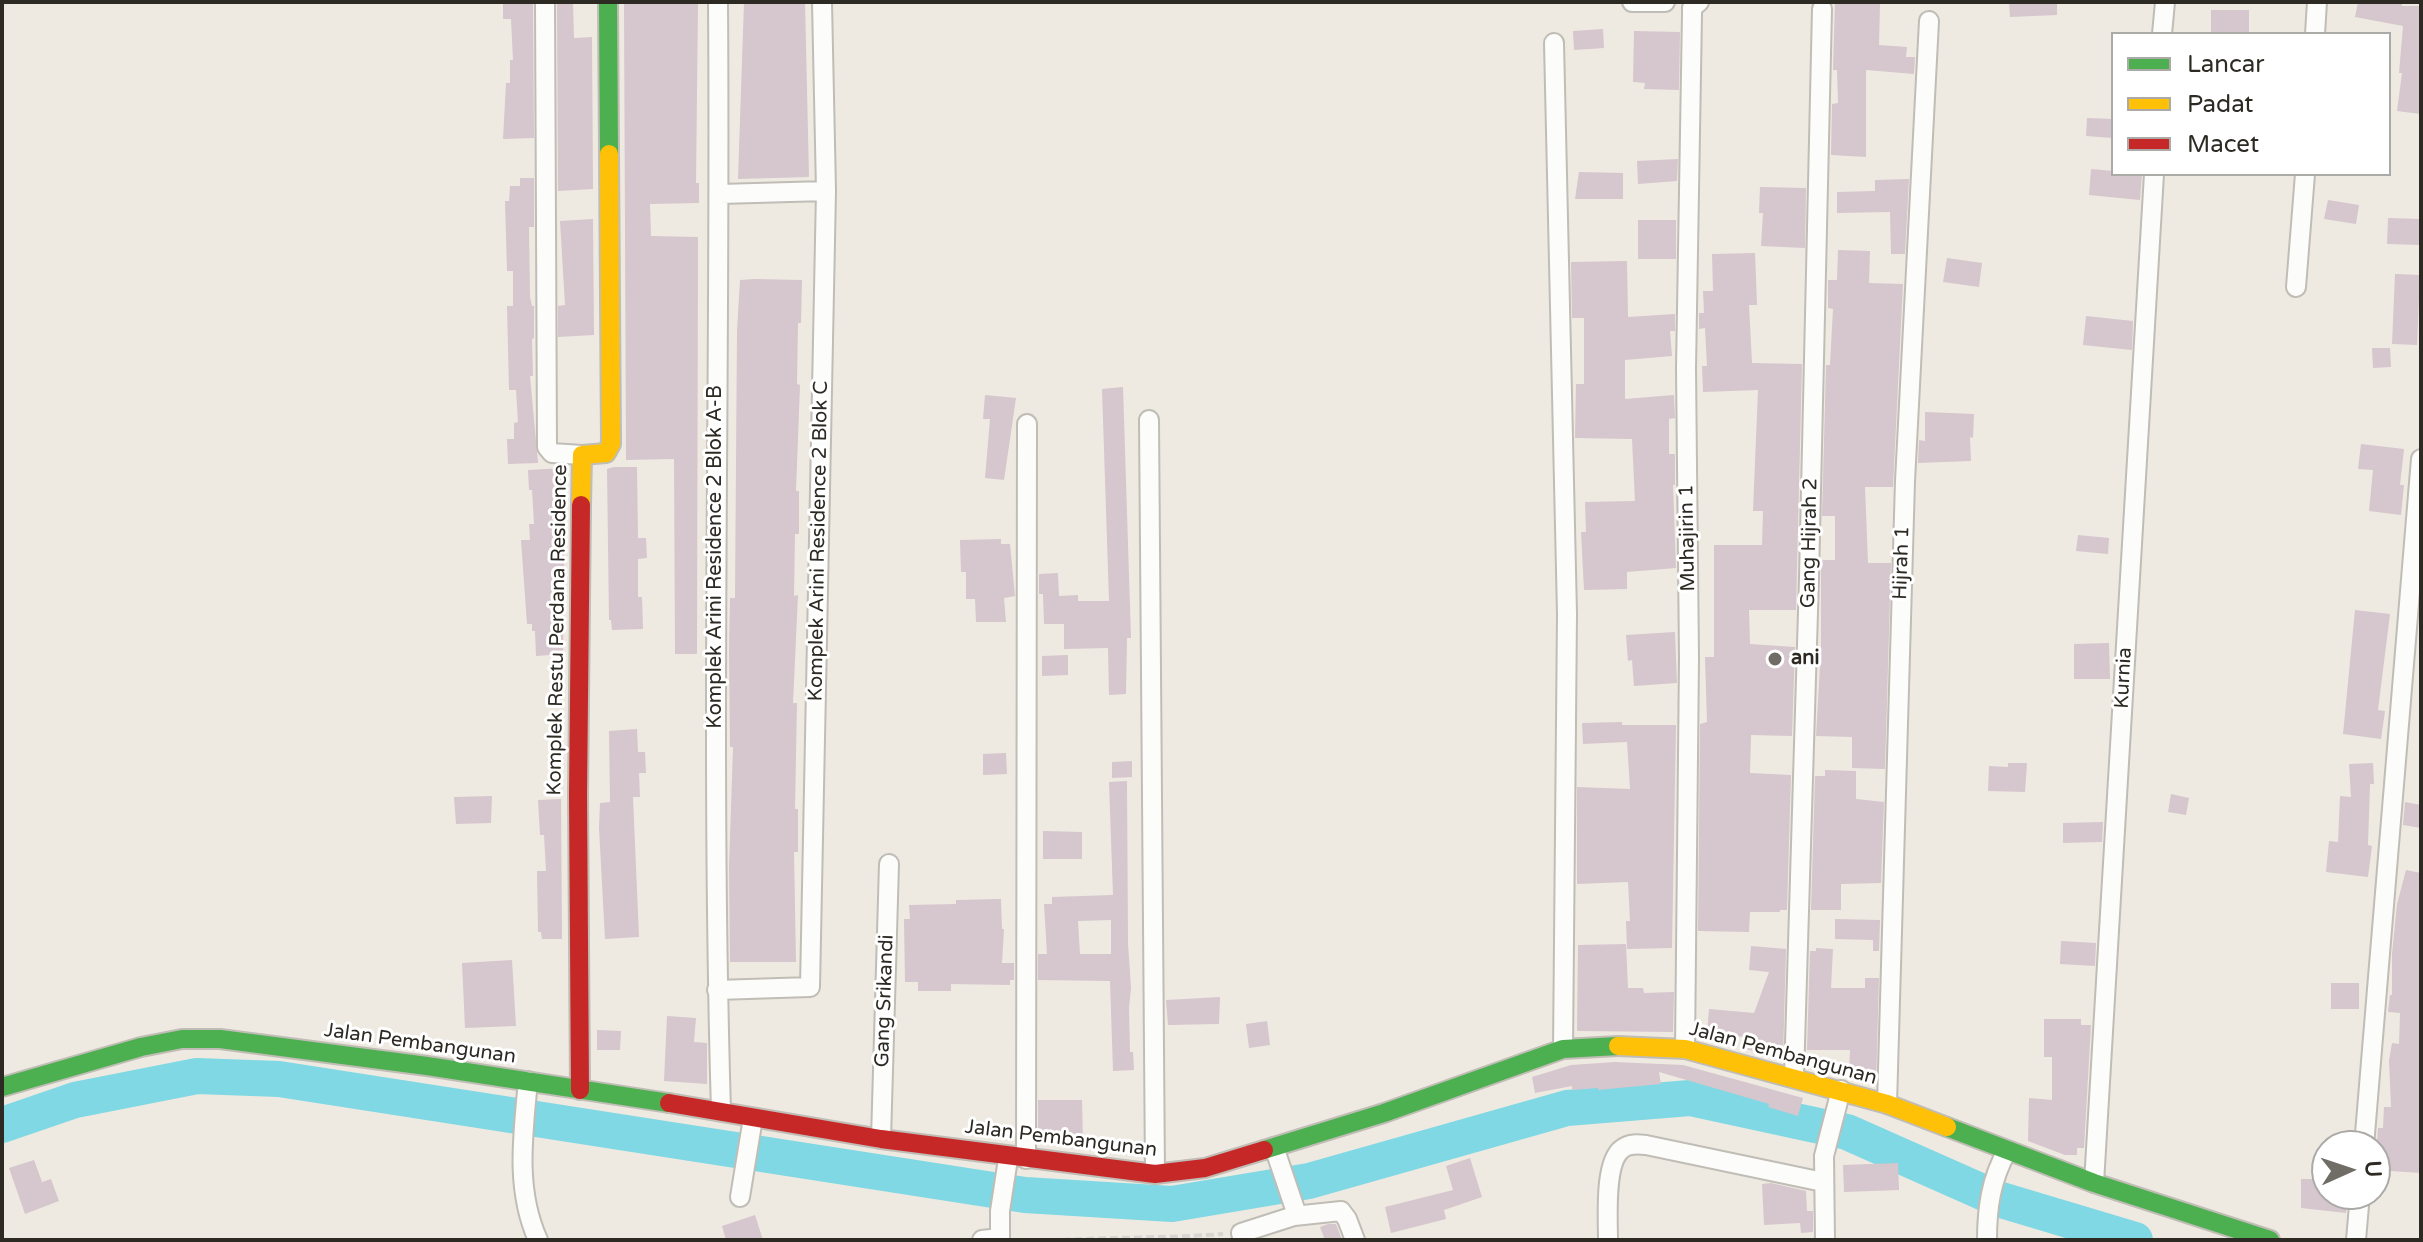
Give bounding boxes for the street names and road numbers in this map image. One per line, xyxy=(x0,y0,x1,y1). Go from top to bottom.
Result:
street label: Komplek Arini Residence 2 Blok C xyxy=(804,380,834,702)
street label: Komplek Arini Residence 2 Blok A-B xyxy=(704,385,728,729)
street label: Komplek Restu Perdana Residence xyxy=(543,464,573,796)
street label: Gang Hijrah 2 xyxy=(1797,478,1823,608)
street label: Muhajirin 1 xyxy=(1675,484,1701,592)
street label: Hijrah 1 xyxy=(1889,526,1915,600)
street label: Kurnia xyxy=(2110,647,2138,709)
street label: Gang Srikandi xyxy=(871,934,899,1068)
street label: Jalan Pembangunan xyxy=(1686,1017,1880,1091)
street label: Jalan Pembangunan xyxy=(323,1019,517,1069)
street label: Jalan Pembangunan xyxy=(964,1115,1158,1163)

